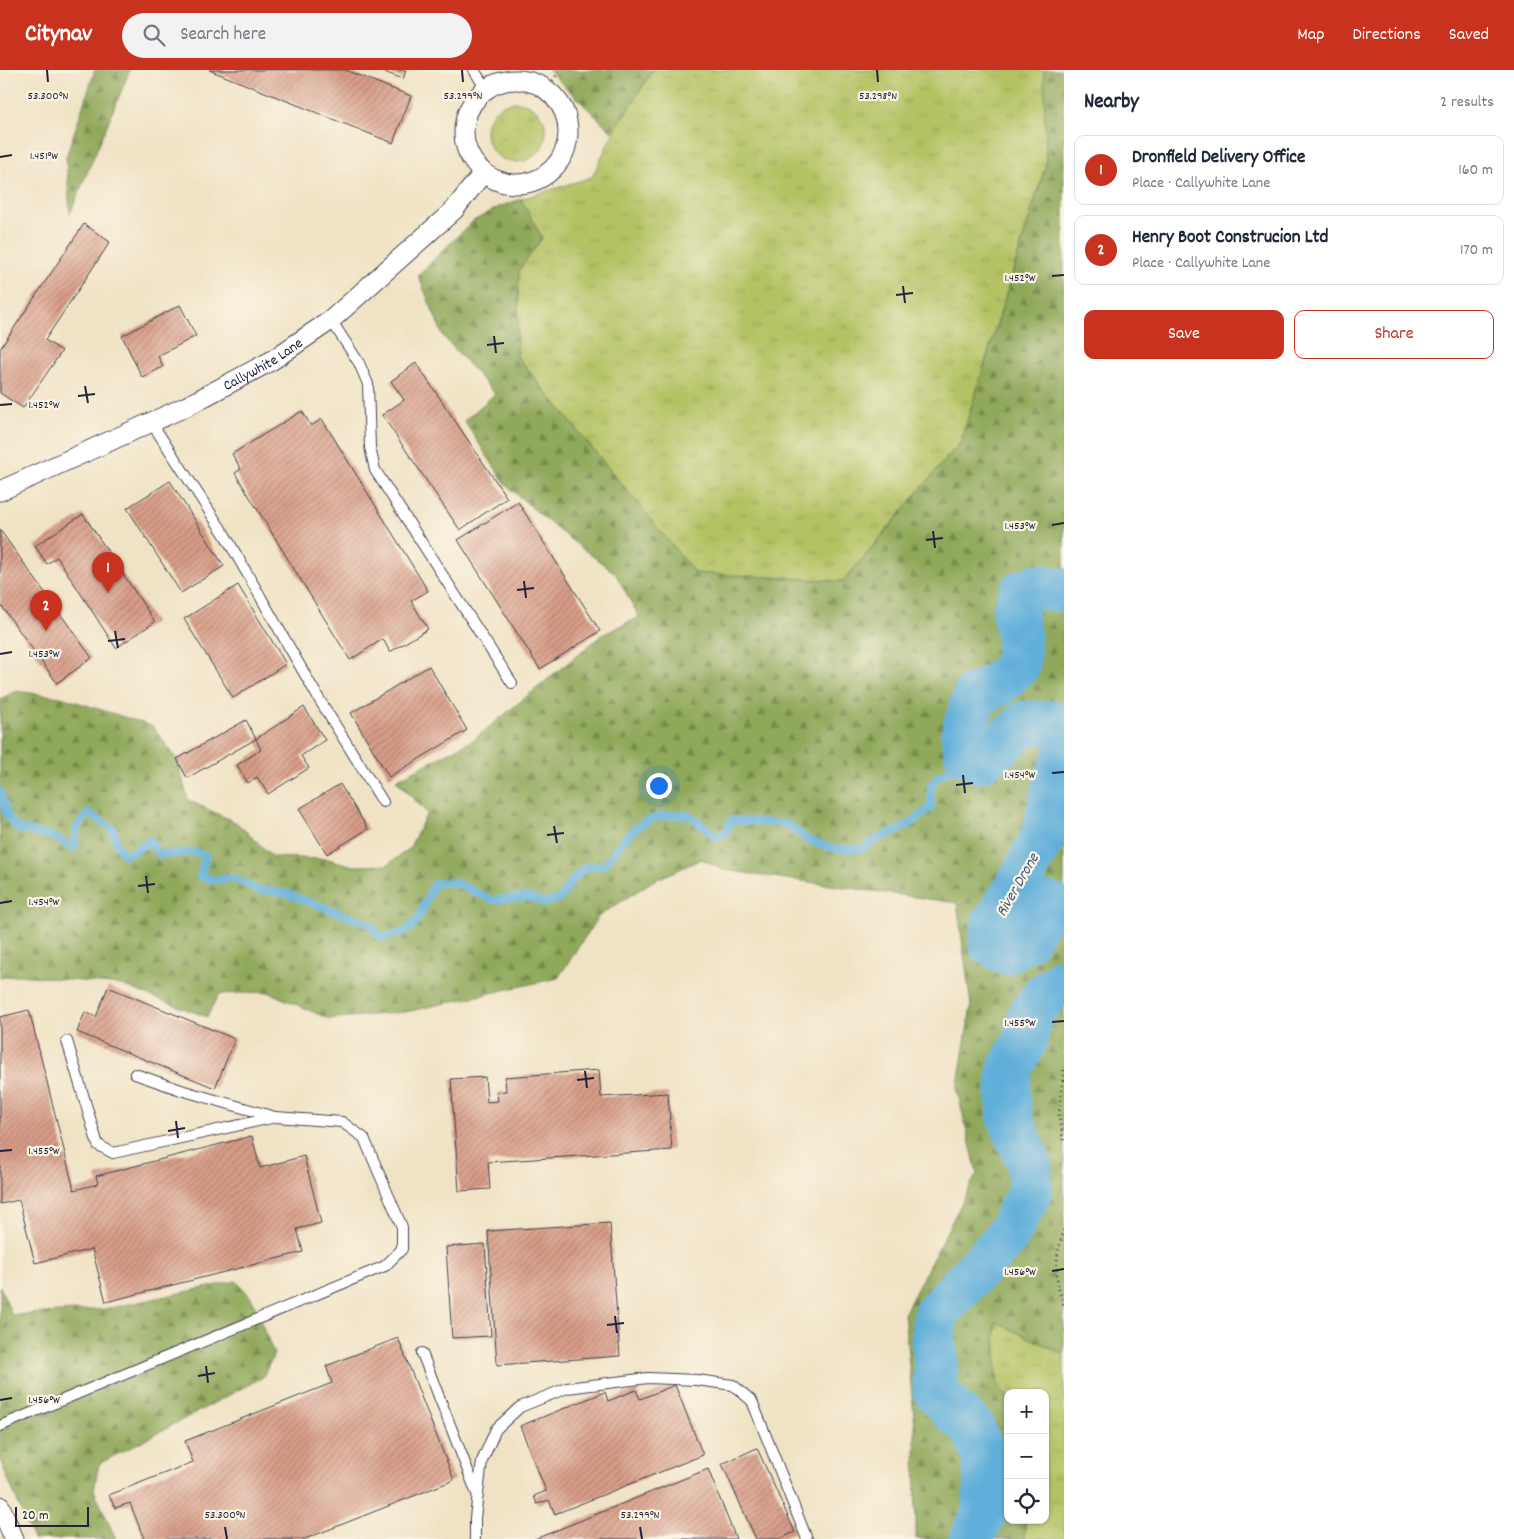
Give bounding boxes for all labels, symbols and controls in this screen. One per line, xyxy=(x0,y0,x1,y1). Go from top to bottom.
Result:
search box xyxy=(122,13,472,58)
text: Citynav xyxy=(25,18,92,52)
icon: search xyxy=(140,21,168,49)
text: Search here xyxy=(180,22,266,49)
text: Map xyxy=(1297,23,1324,48)
text: Directions xyxy=(1352,23,1421,48)
text: Saved xyxy=(1449,23,1489,48)
text: 53.300°N xyxy=(27,88,69,105)
text: 53.299°N xyxy=(444,88,483,105)
text: 53.298°N xyxy=(859,88,897,105)
text: Nearby xyxy=(1084,88,1139,118)
text: 2 results xyxy=(1440,91,1494,114)
text: Dronfield Delivery Office xyxy=(1132,145,1305,172)
text: 1.451°W xyxy=(30,148,58,165)
text: 1 xyxy=(1099,159,1103,182)
text: 160 m xyxy=(1458,159,1493,182)
text: Place · Callywhite Lane xyxy=(1132,172,1270,195)
text: Henry Boot Construcion Ltd xyxy=(1132,225,1329,252)
text: 2 xyxy=(1098,239,1105,262)
text: 170 m xyxy=(1460,239,1493,262)
text: Place · Callywhite Lane xyxy=(1132,252,1270,275)
text: 1.452°W xyxy=(1004,270,1036,287)
button: Save xyxy=(1084,310,1284,359)
button: Share xyxy=(1294,310,1494,359)
street label: Callywhite Lane xyxy=(220,333,308,398)
text: 1.452°W xyxy=(28,397,60,414)
text: 1.453°W xyxy=(1004,518,1036,535)
pin: 1 xyxy=(92,552,124,593)
pin: 2 xyxy=(30,590,62,631)
text: 1.453°W xyxy=(28,646,60,663)
text: 1.454°W xyxy=(1005,767,1036,784)
your location xyxy=(646,773,672,799)
water label: River Drone xyxy=(991,848,1046,921)
text: 1.454°W xyxy=(29,894,60,911)
text: 1.455°W xyxy=(1004,1015,1036,1032)
text: 1.455°W xyxy=(28,1143,60,1160)
text: 1.456°W xyxy=(1004,1264,1036,1281)
map controls xyxy=(1004,1389,1049,1524)
button: + xyxy=(1004,1389,1049,1434)
text: 1.456°W xyxy=(28,1392,60,1409)
button: − xyxy=(1004,1434,1049,1479)
button: locate xyxy=(1004,1479,1049,1524)
scale bar xyxy=(15,1504,89,1527)
text: 20 m xyxy=(22,1506,49,1526)
text: 53.300°N xyxy=(204,1507,246,1524)
text: 53.299°N xyxy=(621,1507,660,1524)

